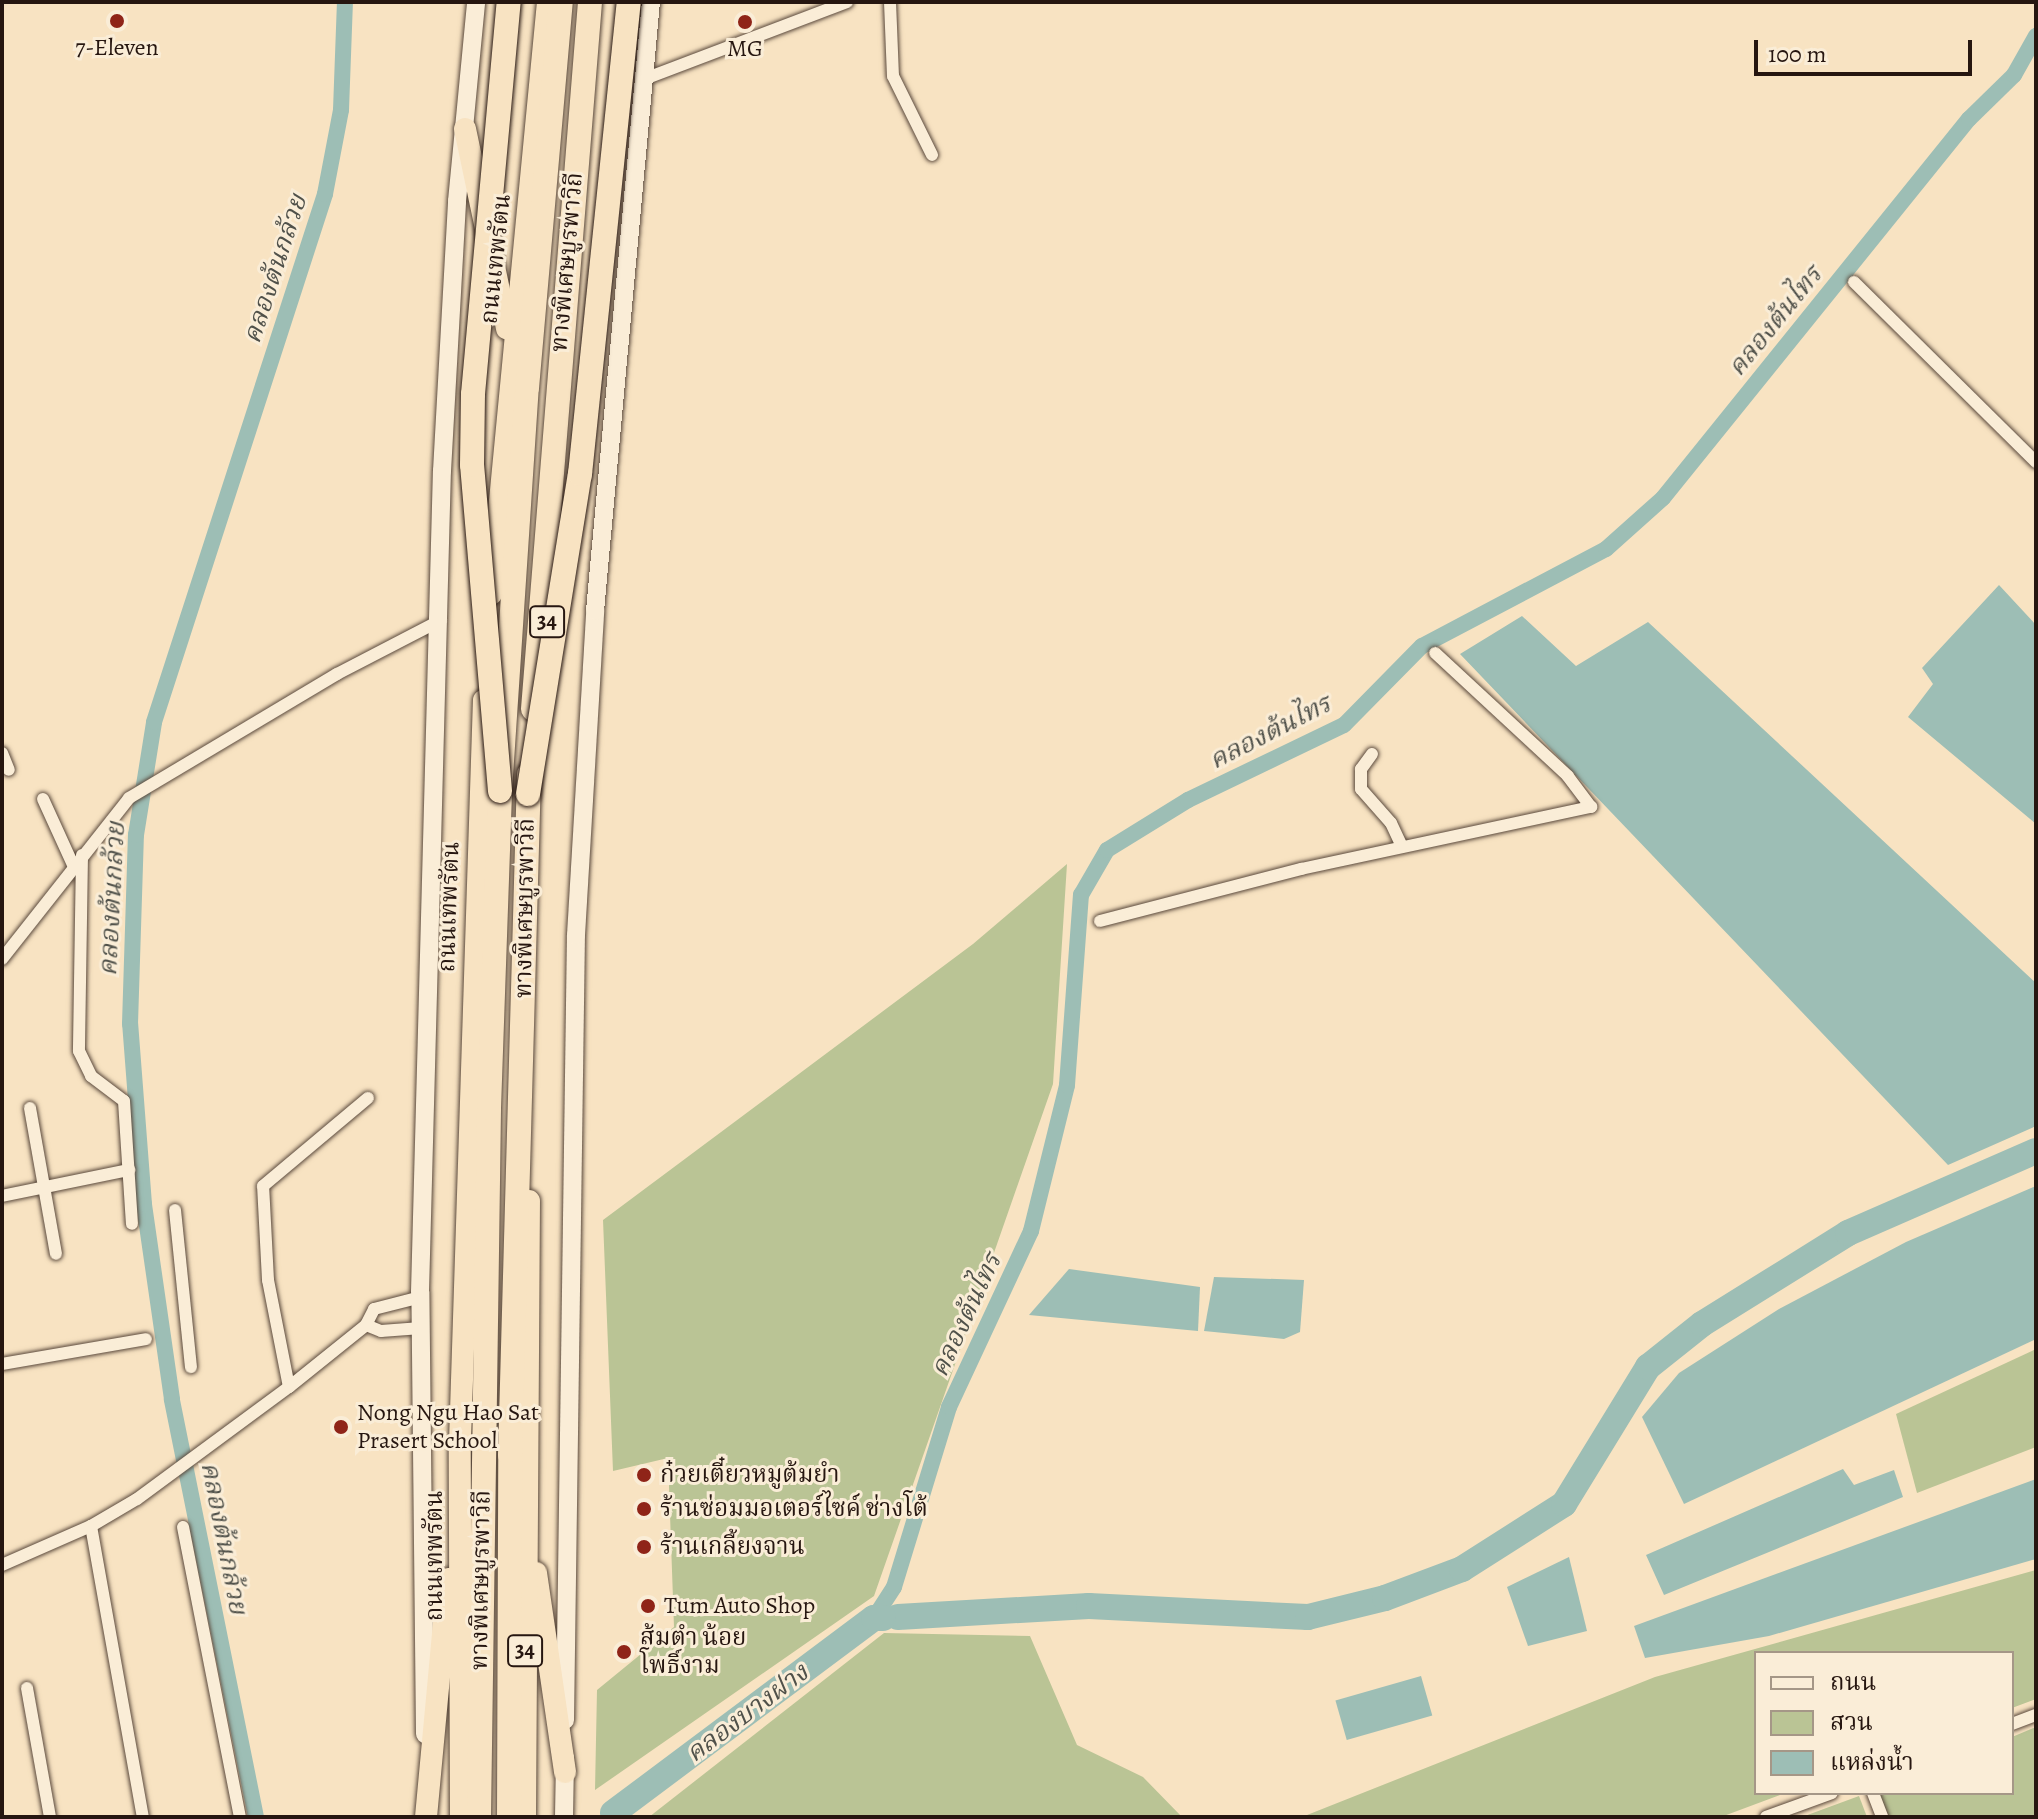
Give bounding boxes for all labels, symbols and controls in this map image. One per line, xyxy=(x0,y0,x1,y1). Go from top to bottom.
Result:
marker: 7-Eleven xyxy=(108,12,126,30)
marker: MG xyxy=(736,13,754,31)
scale bar xyxy=(1758,24,1976,74)
place label: 7-Eleven xyxy=(75,34,159,62)
place label: MG xyxy=(727,35,763,63)
text: 100 m xyxy=(1768,38,1827,70)
street label: ทางพิเศษบูรพาวิถี xyxy=(545,171,589,353)
water label: คลองต้นกล้วย xyxy=(236,191,314,347)
street label: ถนนเทพรัตน xyxy=(475,193,517,325)
water label: คลองต้นไทร xyxy=(1721,260,1829,382)
road number: 34 xyxy=(529,604,565,640)
water label: คลองต้นไทร xyxy=(1204,688,1336,776)
street label: ทางพิเศษบูรพาวิถี xyxy=(509,818,541,998)
water label: คลองต้นกล้วย xyxy=(92,821,132,977)
street label: ถนนเทพรัตน xyxy=(432,841,466,973)
water label: คลองต้นไทร xyxy=(924,1248,1008,1382)
place label: Nong Ngu Hao Sat Prasert School xyxy=(357,1399,539,1455)
marker: Nong Ngu Hao Sat Prasert School xyxy=(332,1418,350,1436)
water label: คลองต้นกล้วย xyxy=(194,1459,254,1617)
place label: ก๋วยเตี๋ยวหมูต้มยำ xyxy=(660,1461,839,1489)
marker: ก๋วยเตี๋ยวหมูต้มยำ xyxy=(635,1466,653,1484)
street label: ทางพิเศษบูรพาวิถี xyxy=(465,1490,497,1670)
street label: ถนนเทพรัตน xyxy=(421,1491,449,1621)
place label: ร้านซ่อมมอเตอร์ไซค์ ช่างโต้ xyxy=(660,1495,928,1523)
marker: ร้านซ่อมมอเตอร์ไซค์ ช่างโต้ xyxy=(635,1500,653,1518)
place label: ร้านเกลี้ยงจาน xyxy=(660,1533,804,1561)
marker: ร้านเกลี้ยงจาน xyxy=(635,1538,653,1556)
place label: Tum Auto Shop xyxy=(664,1592,815,1620)
marker: Tum Auto Shop xyxy=(639,1597,657,1615)
place label: ส้มตำ น้อย โพธิ์งาม xyxy=(640,1624,746,1680)
road number: 34 xyxy=(507,1633,543,1669)
marker: ส้มตำ น้อย โพธิ์งาม xyxy=(615,1643,633,1661)
legend xyxy=(1754,1651,2014,1795)
water label: คลองบางฝาง xyxy=(680,1657,814,1769)
text: ถนน xyxy=(1830,1666,1876,1698)
text: สวน xyxy=(1830,1706,1873,1738)
text: แหล่งน้ำ xyxy=(1830,1746,1914,1778)

